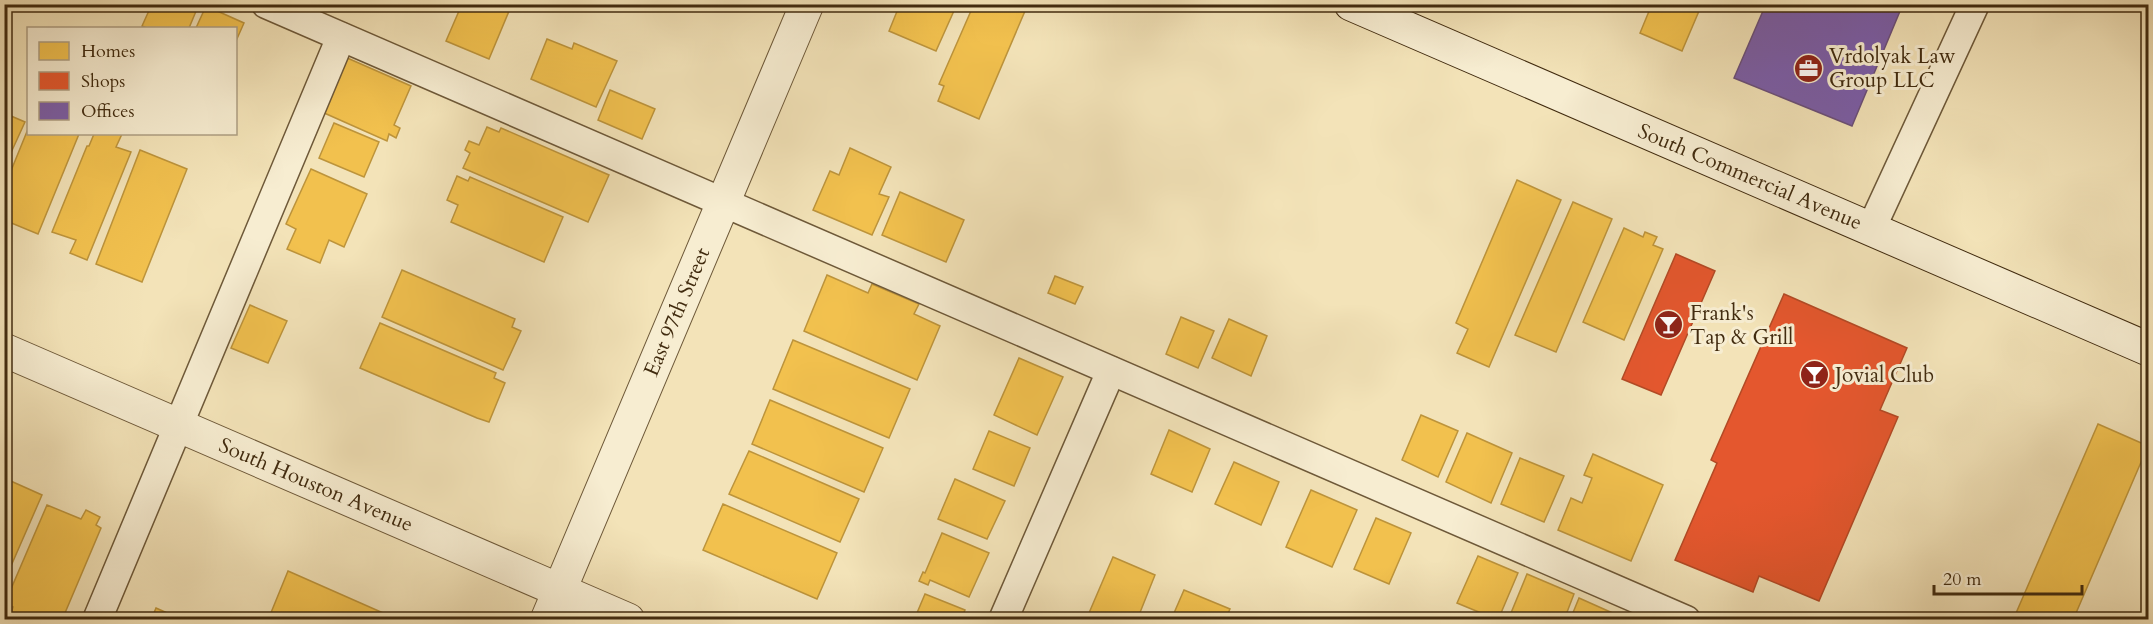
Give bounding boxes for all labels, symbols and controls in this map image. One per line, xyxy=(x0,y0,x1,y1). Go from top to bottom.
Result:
legend xyxy=(27,27,237,135)
text: Homes xyxy=(81,39,135,64)
place label: Vrdolyak Law Group LLC xyxy=(1829,42,1956,95)
office icon: Vrdolyak Law Group LLC xyxy=(1792,52,1824,84)
text: Shops xyxy=(81,69,125,94)
text: Offices xyxy=(81,99,135,124)
street label: South Commercial Avenue xyxy=(1633,117,1867,237)
street label: East 97th Street xyxy=(637,243,717,381)
place label: Frank's Tap & Grill xyxy=(1690,299,1793,352)
bar icon: Frank's Tap & Grill xyxy=(1653,309,1685,341)
bar icon: Jovial Club xyxy=(1798,359,1830,391)
place label: Jovial Club xyxy=(1832,361,1934,390)
street label: South Houston Avenue xyxy=(214,431,418,539)
scale bar xyxy=(1934,558,2082,596)
text: 20 m xyxy=(1943,567,1982,592)

